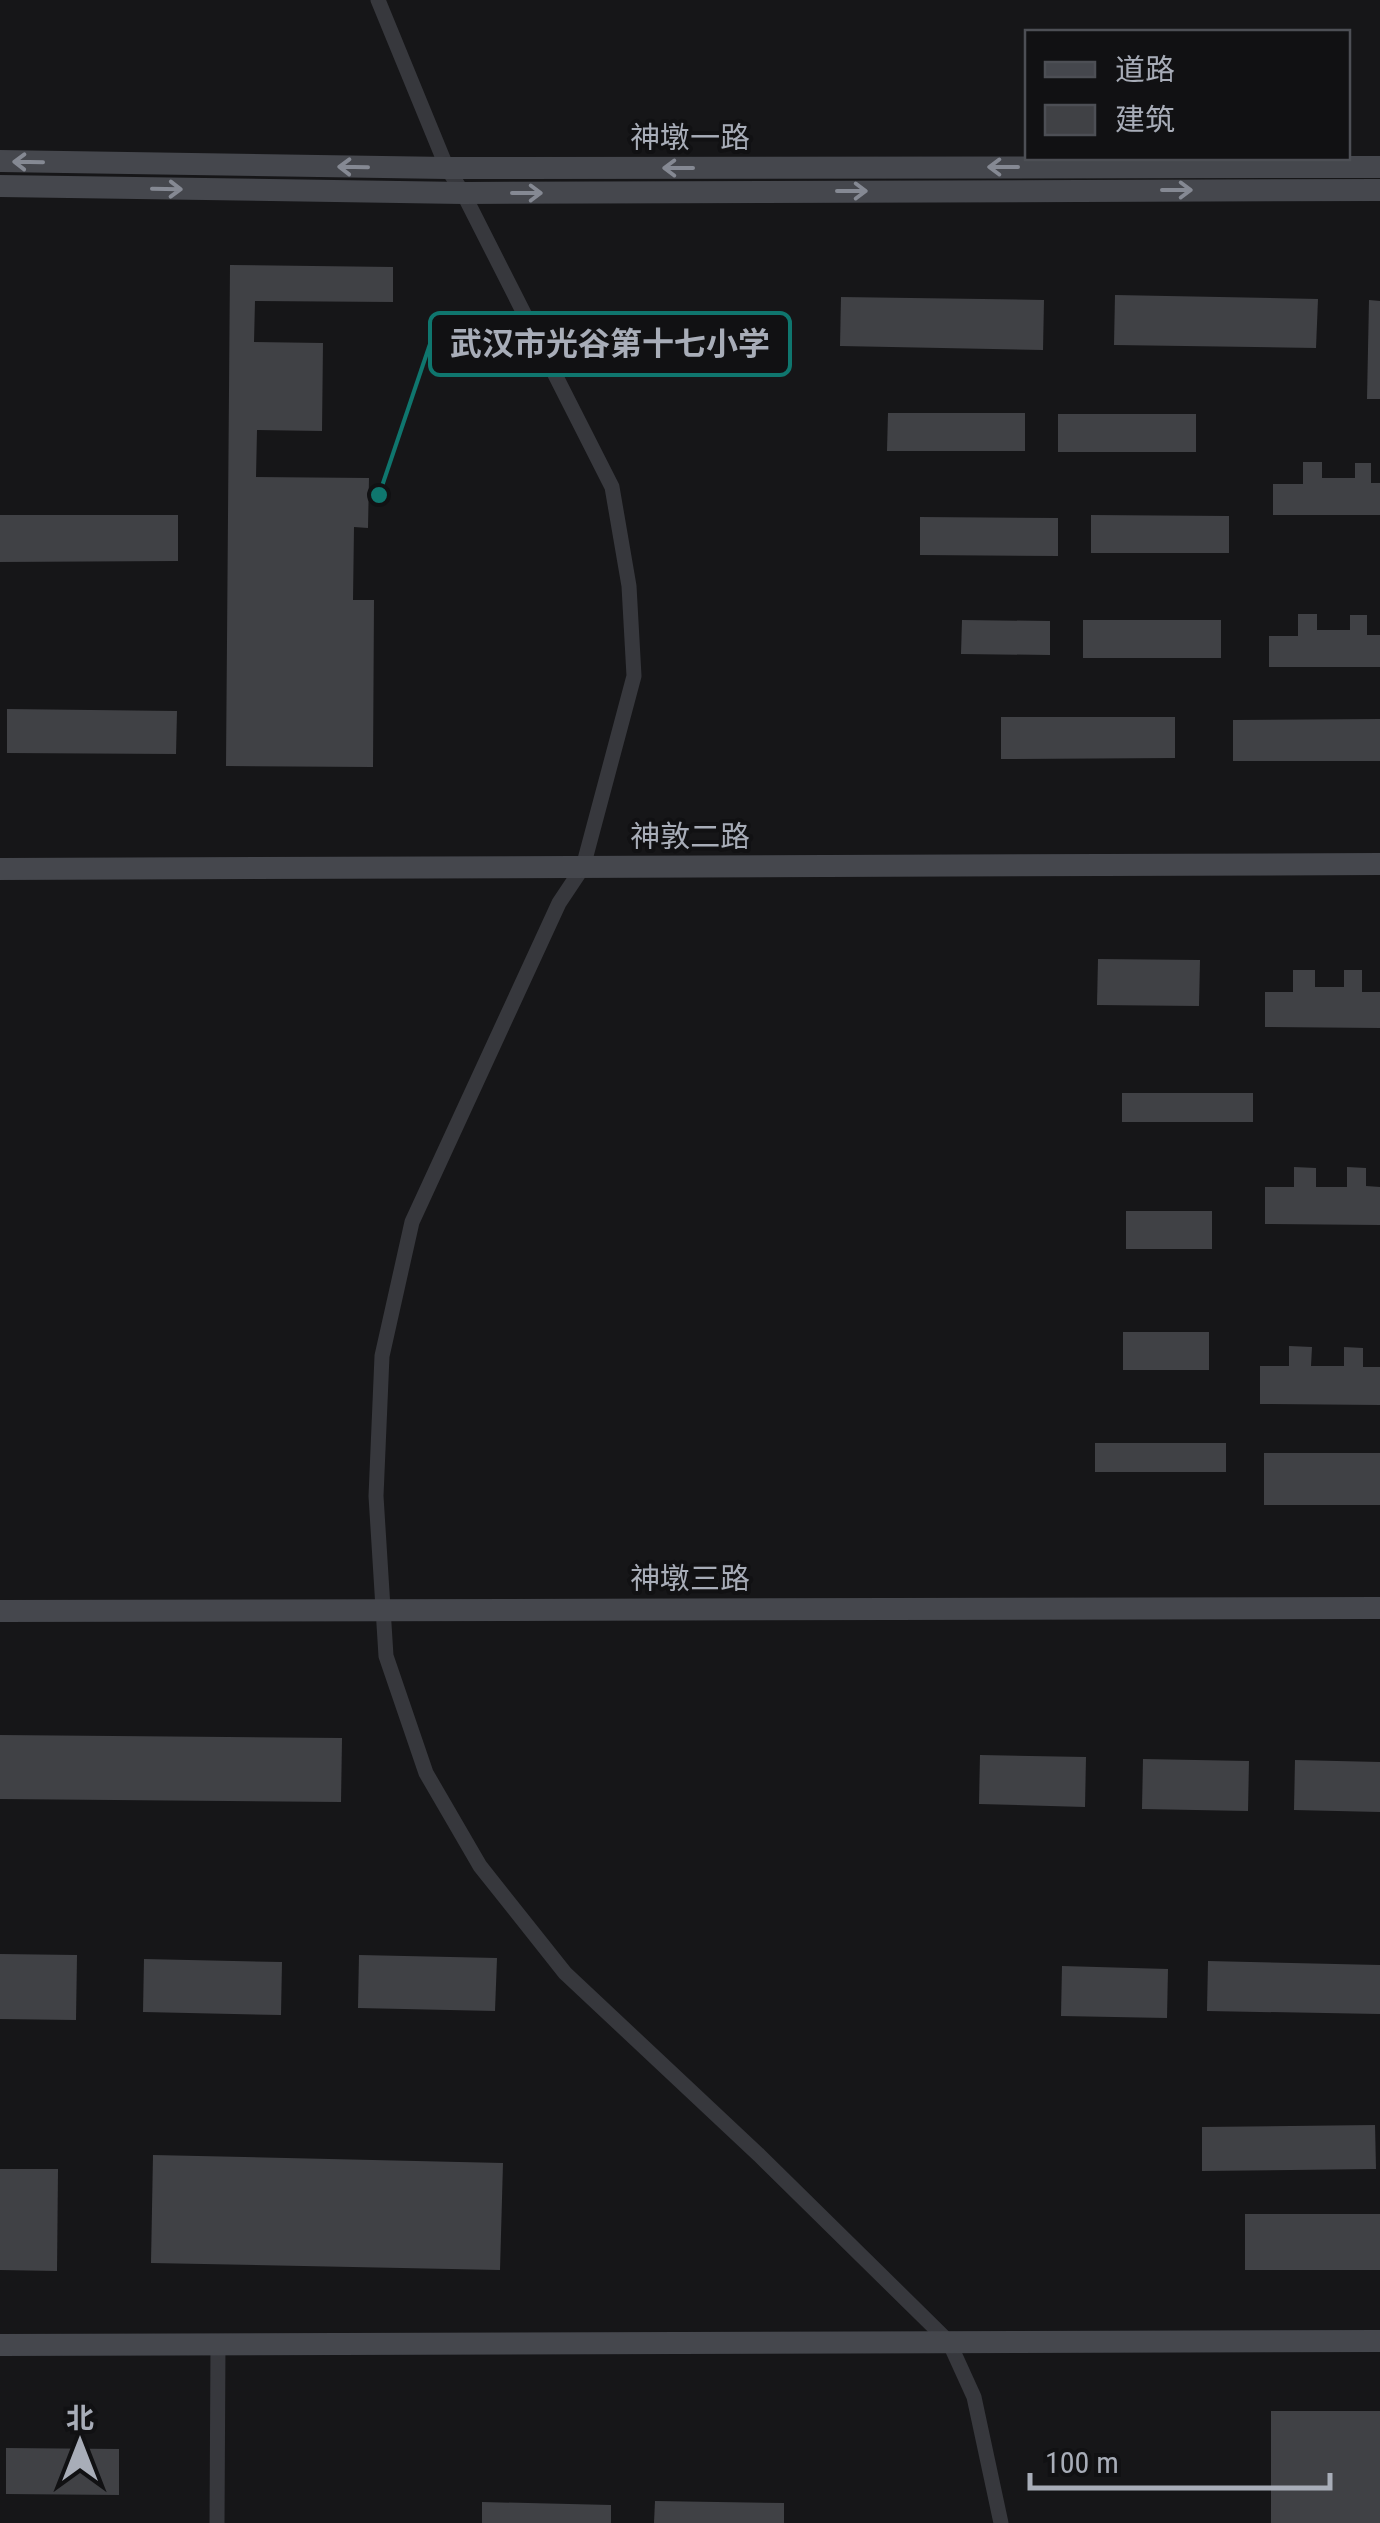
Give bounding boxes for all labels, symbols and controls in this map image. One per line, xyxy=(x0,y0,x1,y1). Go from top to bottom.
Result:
legend xyxy=(1025,30,1350,160)
text: 道路 xyxy=(1115,52,1175,87)
text: 建筑 xyxy=(1115,102,1175,137)
street label: 神墩一路 xyxy=(630,120,750,155)
one-way arrow xyxy=(12,152,44,171)
one-way arrow xyxy=(337,157,369,176)
one-way arrow xyxy=(662,158,694,178)
one-way arrow xyxy=(987,158,1020,176)
one-way arrow xyxy=(151,179,183,198)
one-way arrow xyxy=(1160,180,1193,200)
one-way arrow xyxy=(836,182,868,200)
one-way arrow xyxy=(511,183,543,202)
callout: 武汉市光谷第十七小学 xyxy=(430,313,790,375)
text: 武汉市光谷第十七小学 xyxy=(450,325,770,363)
street label: 神敦二路 xyxy=(630,819,750,854)
street label: 神墩三路 xyxy=(630,1561,750,1596)
north arrow xyxy=(30,2393,130,2493)
text: 北 xyxy=(66,2402,94,2435)
scale bar xyxy=(1030,2428,1330,2490)
text: 100 m xyxy=(1045,2445,1119,2480)

